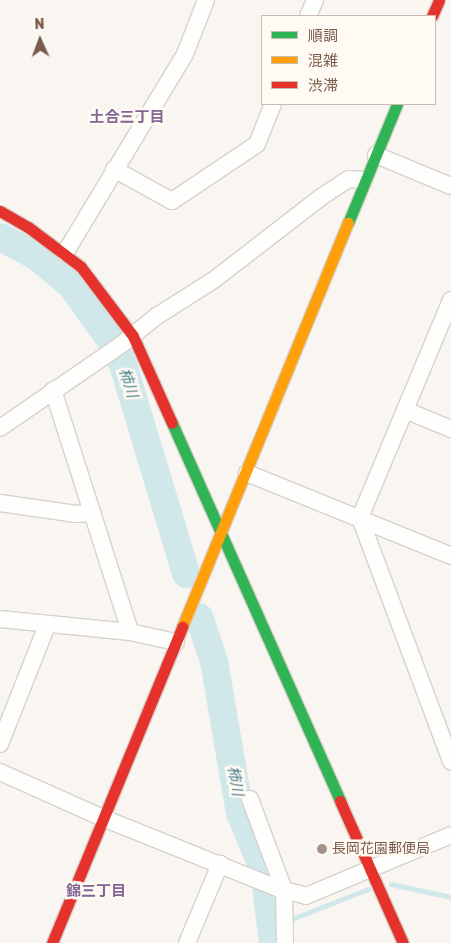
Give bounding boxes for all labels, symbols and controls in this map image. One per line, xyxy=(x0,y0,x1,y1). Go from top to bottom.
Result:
north arrow xyxy=(15,15,65,65)
legend xyxy=(261,15,436,105)
text: N xyxy=(34,16,45,33)
text: 順調 xyxy=(308,27,338,45)
text: 混雑 xyxy=(308,52,338,70)
text: 渋滞 xyxy=(308,77,338,95)
district label: 土合三丁目 xyxy=(90,109,164,127)
water label: 柿川 xyxy=(115,366,141,400)
water label: 柿川 xyxy=(224,765,246,797)
place label: 長岡花園郵便局 xyxy=(332,841,430,857)
marker: 長岡花園郵便局 xyxy=(316,843,328,855)
district label: 錦三丁目 xyxy=(66,883,126,901)

